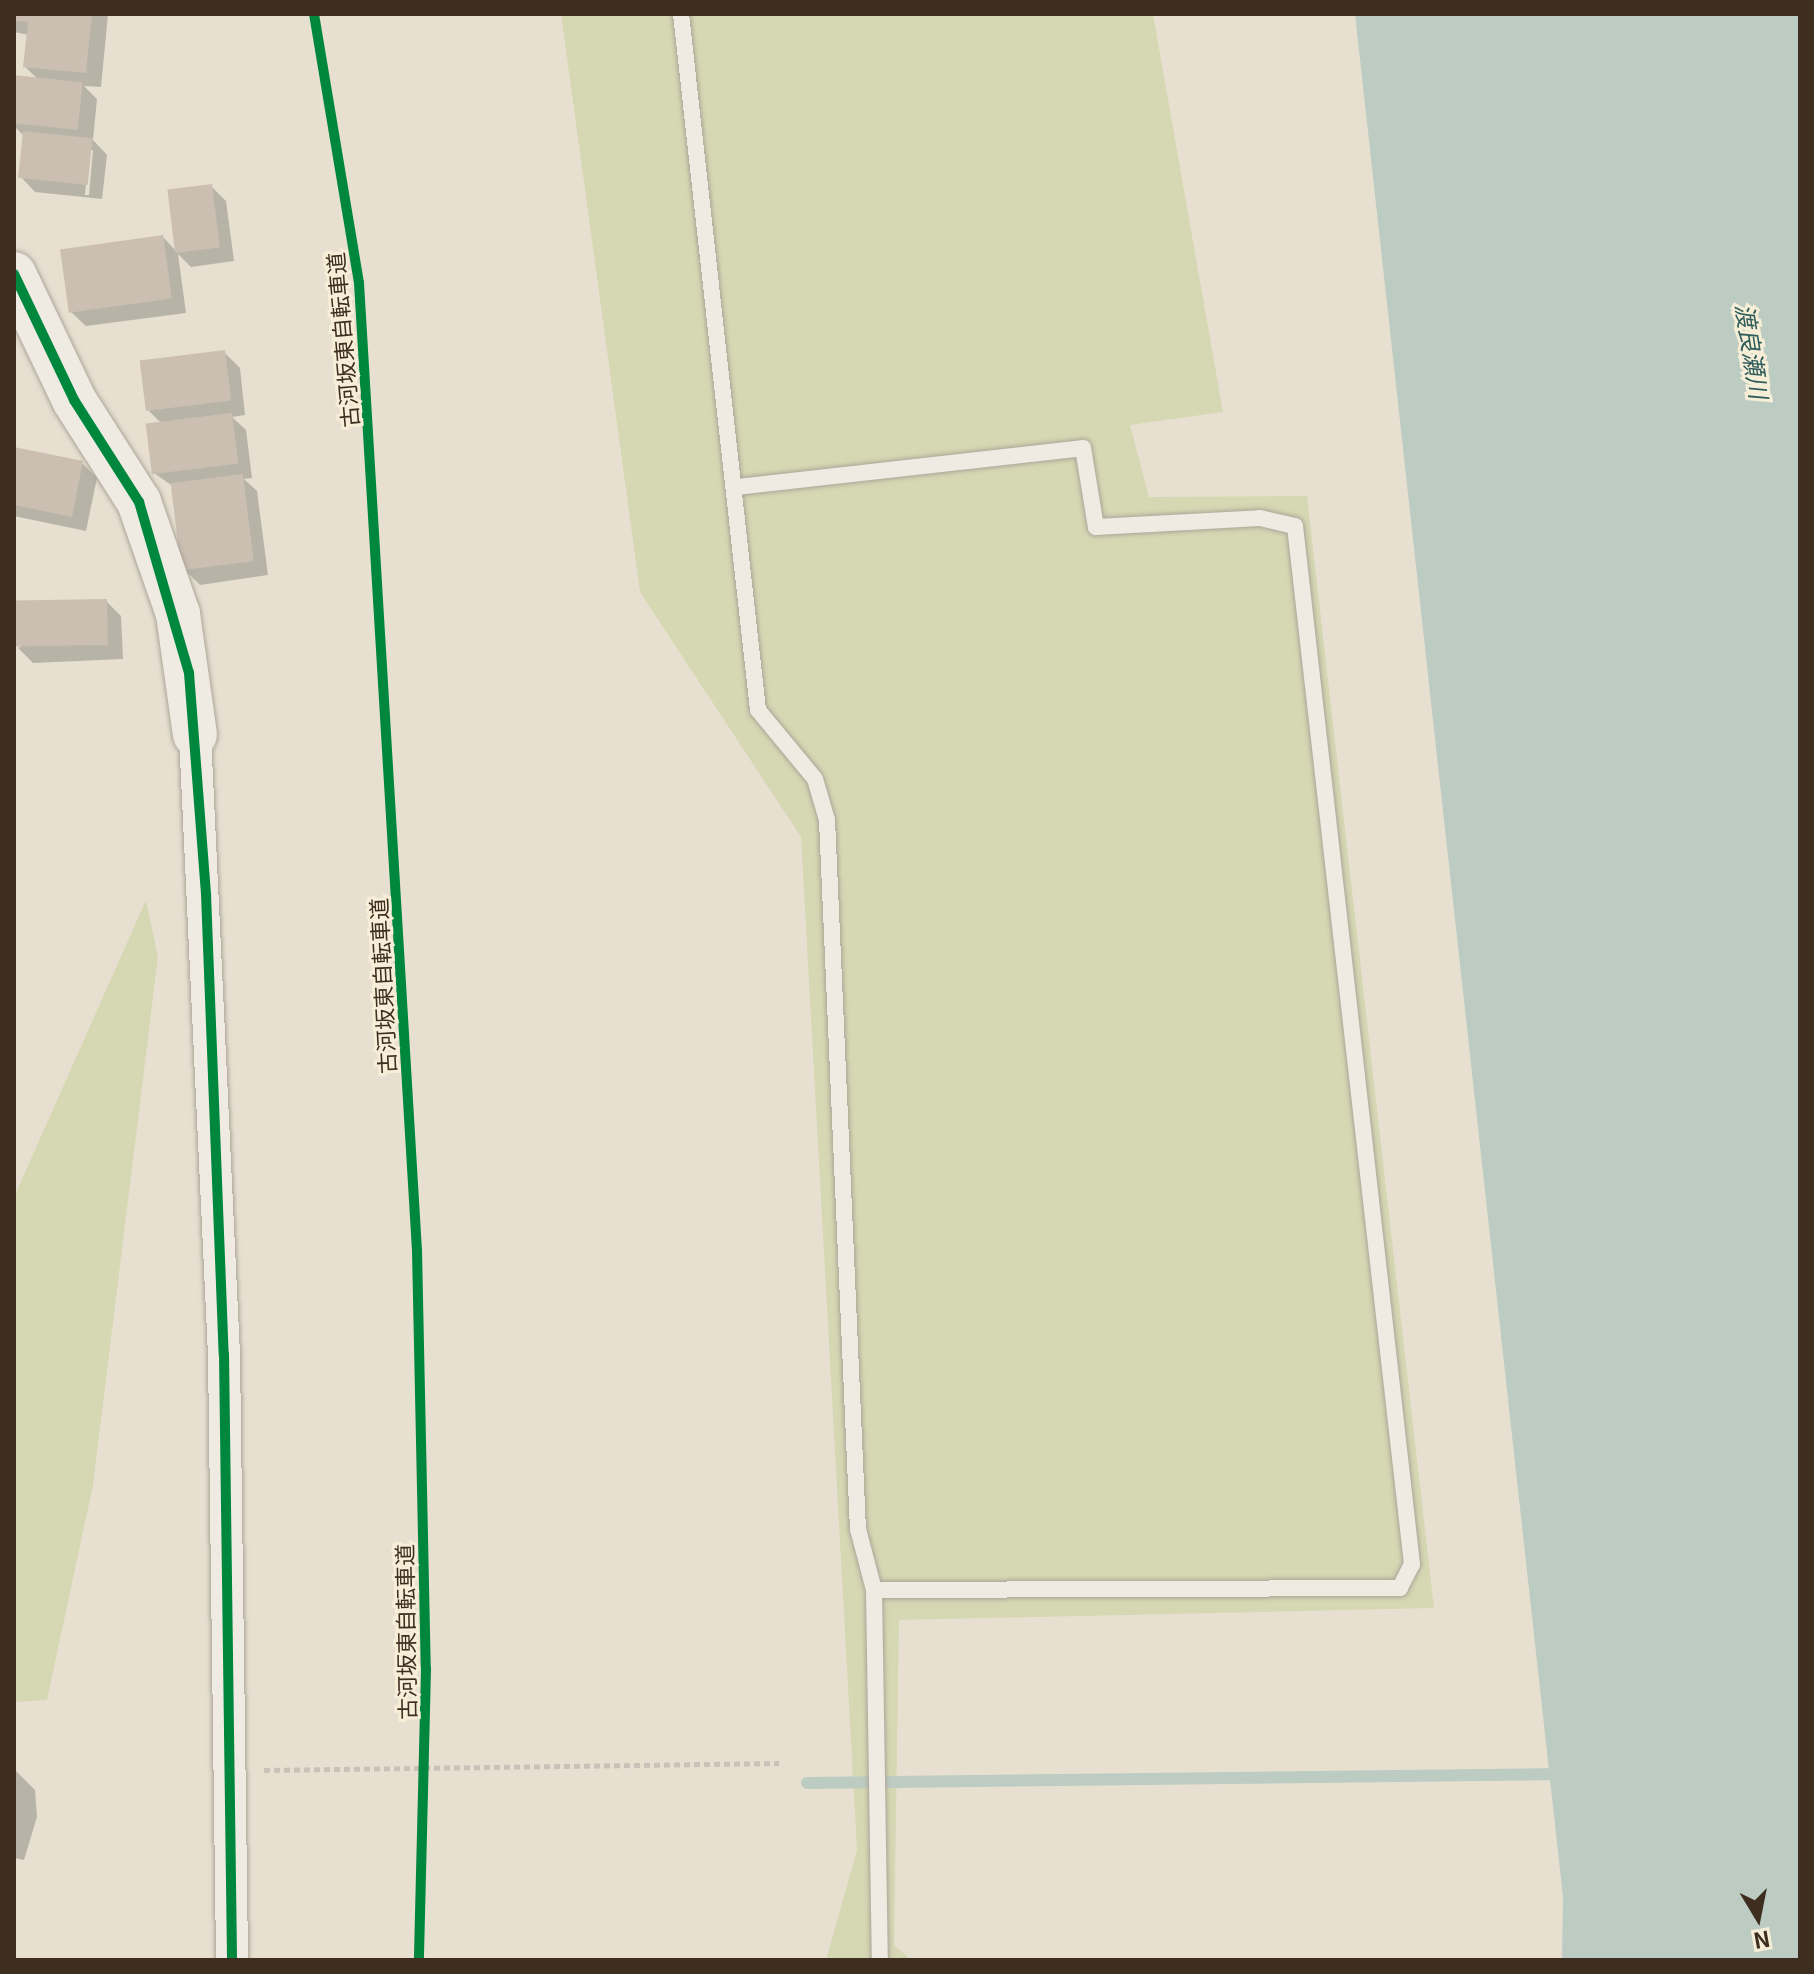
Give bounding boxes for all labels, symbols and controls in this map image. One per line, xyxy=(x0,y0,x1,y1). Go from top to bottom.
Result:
street label: 古河坂東自転車道 xyxy=(321,251,363,429)
water label: 渡良瀬川 xyxy=(1731,301,1775,401)
street label: 古河坂東自転車道 xyxy=(364,897,400,1075)
street label: 古河坂東自転車道 xyxy=(390,1544,420,1720)
north arrow xyxy=(1718,1878,1798,1958)
text: N xyxy=(1751,1924,1773,1959)

